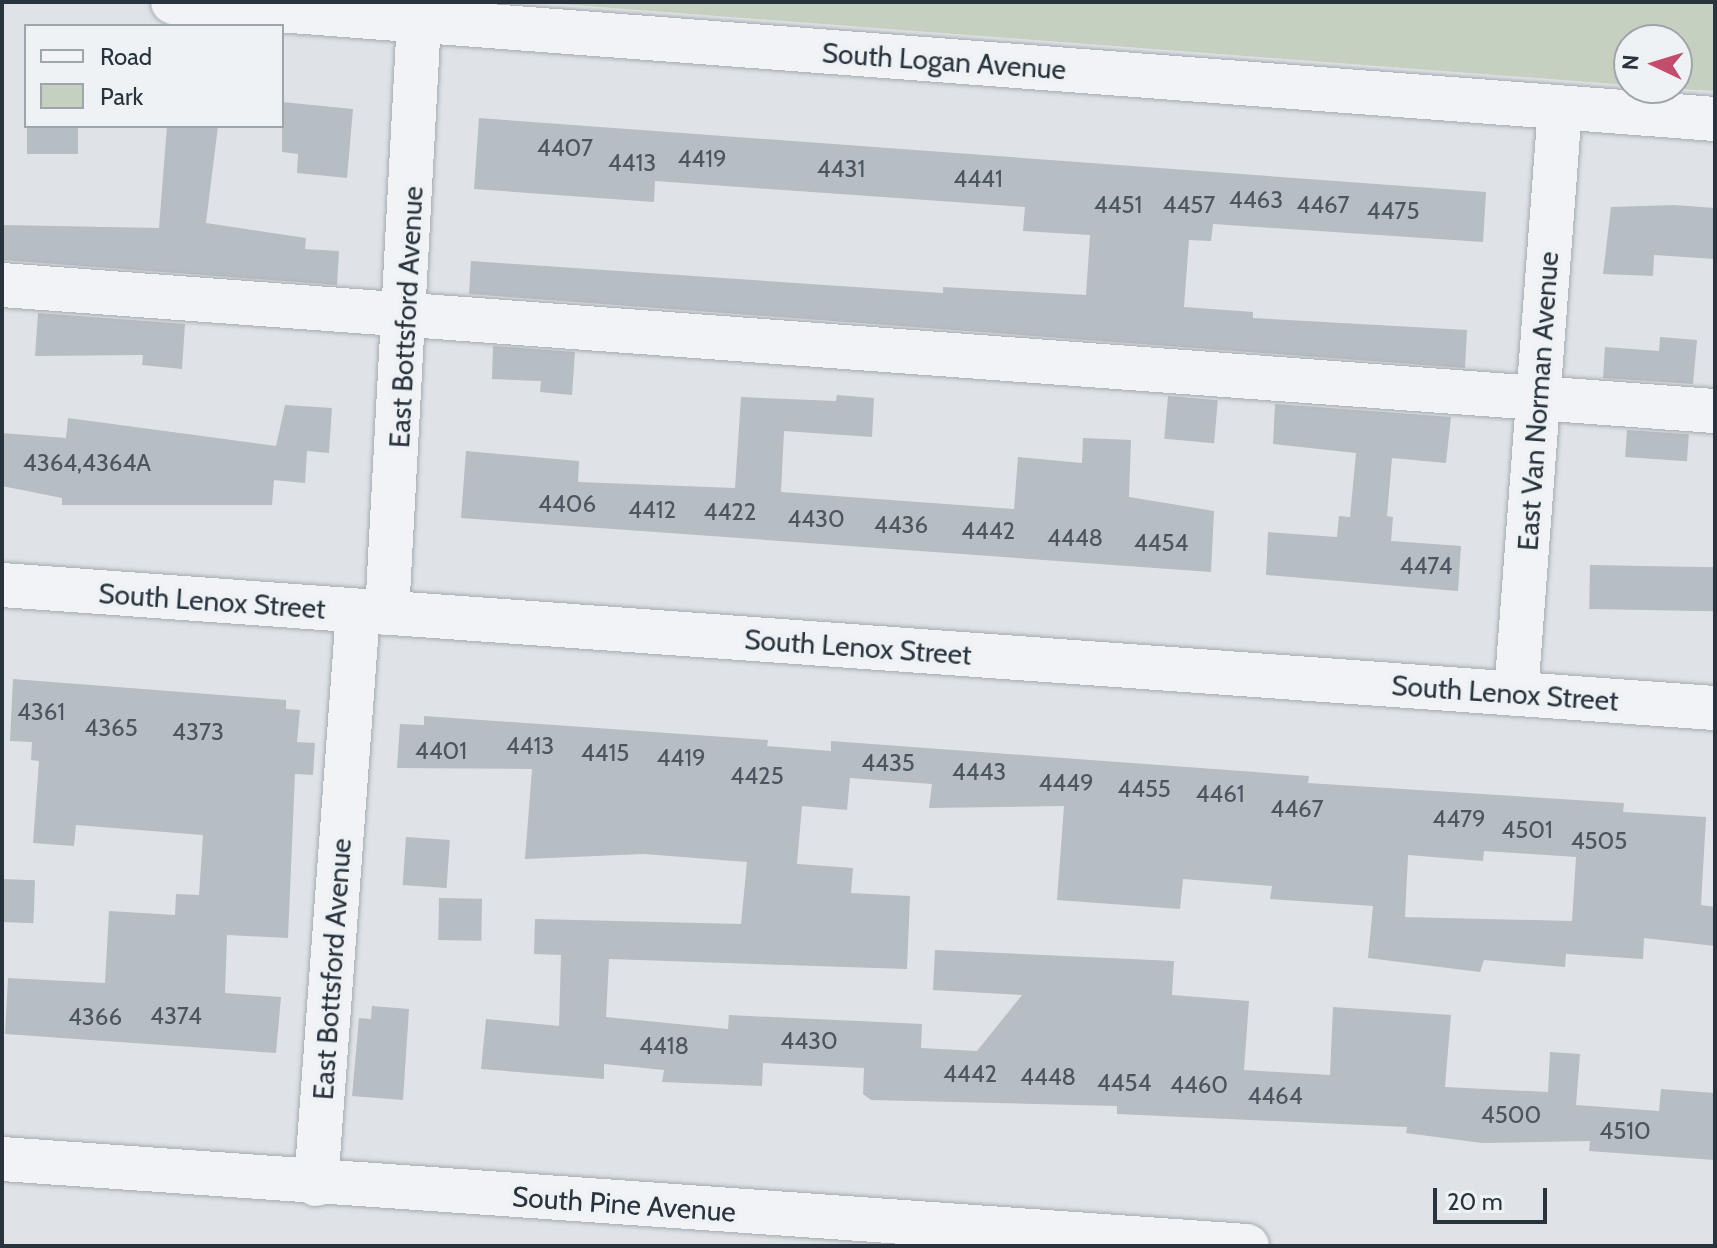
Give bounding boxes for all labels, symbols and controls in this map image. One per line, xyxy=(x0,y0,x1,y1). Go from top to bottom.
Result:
legend xyxy=(24,24,284,128)
north arrow xyxy=(1613,24,1693,104)
street label: South Logan Avenue xyxy=(821,36,1067,86)
text: Road xyxy=(100,42,152,71)
text: N xyxy=(1617,54,1645,71)
text: Park xyxy=(100,82,143,111)
house number: 4407 xyxy=(537,134,593,162)
house number: 4419 xyxy=(677,145,727,173)
house number: 4413 xyxy=(608,149,656,177)
house number: 4431 xyxy=(817,155,865,183)
house number: 4441 xyxy=(953,165,1003,193)
street label: East Bottsford Avenue xyxy=(382,185,430,449)
house number: 4463 xyxy=(1229,186,1283,214)
house number: 4451 xyxy=(1094,191,1142,219)
house number: 4457 xyxy=(1163,191,1215,219)
house number: 4467 xyxy=(1296,191,1350,219)
house number: 4475 xyxy=(1367,197,1419,225)
street label: East Van Norman Avenue xyxy=(1511,250,1565,552)
house number: 4364,4364A xyxy=(23,449,151,477)
house number: 4406 xyxy=(538,490,596,518)
house number: 4412 xyxy=(628,496,676,524)
house number: 4422 xyxy=(704,498,756,526)
house number: 4430 xyxy=(787,505,845,533)
house number: 4436 xyxy=(874,511,928,539)
house number: 4442 xyxy=(961,517,1015,545)
house number: 4448 xyxy=(1047,524,1103,552)
house number: 4454 xyxy=(1134,529,1188,557)
house number: 4474 xyxy=(1400,552,1452,580)
street label: South Lenox Street xyxy=(97,576,327,626)
street label: South Lenox Street xyxy=(743,622,973,672)
street label: South Lenox Street xyxy=(1390,668,1620,718)
house number: 4361 xyxy=(17,698,65,726)
house number: 4365 xyxy=(84,714,138,742)
house number: 4373 xyxy=(172,718,224,746)
house number: 4413 xyxy=(506,732,554,760)
house number: 4401 xyxy=(415,737,467,765)
house number: 4415 xyxy=(581,739,629,767)
house number: 4419 xyxy=(656,744,706,772)
house number: 4435 xyxy=(861,749,915,777)
house number: 4443 xyxy=(952,758,1006,786)
house number: 4425 xyxy=(730,762,784,790)
house number: 4449 xyxy=(1038,769,1094,797)
house number: 4455 xyxy=(1117,775,1171,803)
house number: 4461 xyxy=(1195,780,1245,808)
house number: 4467 xyxy=(1270,795,1324,823)
house number: 4479 xyxy=(1432,805,1486,833)
house number: 4501 xyxy=(1501,816,1553,844)
house number: 4505 xyxy=(1571,827,1627,855)
street label: East Bottsford Avenue xyxy=(306,837,358,1101)
house number: 4374 xyxy=(150,1002,202,1030)
house number: 4366 xyxy=(68,1003,122,1031)
house number: 4430 xyxy=(780,1027,838,1055)
house number: 4418 xyxy=(639,1032,689,1060)
house number: 4442 xyxy=(943,1060,997,1088)
house number: 4448 xyxy=(1020,1063,1076,1091)
house number: 4454 xyxy=(1097,1069,1151,1097)
house number: 4460 xyxy=(1170,1071,1228,1099)
house number: 4464 xyxy=(1247,1082,1303,1110)
house number: 4500 xyxy=(1481,1101,1541,1129)
house number: 4510 xyxy=(1599,1117,1651,1145)
scale bar xyxy=(1437,1172,1551,1222)
street label: South Pine Avenue xyxy=(511,1179,737,1229)
text: 20 m xyxy=(1447,1187,1503,1216)

